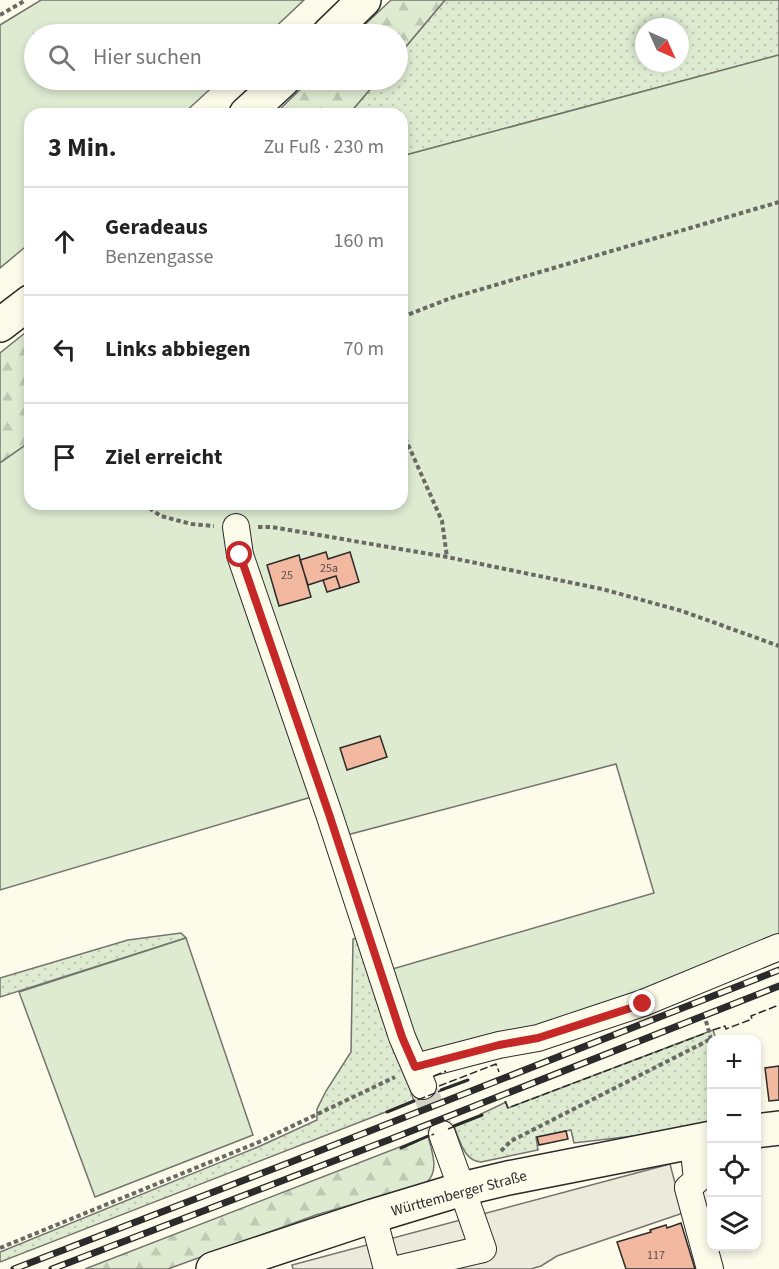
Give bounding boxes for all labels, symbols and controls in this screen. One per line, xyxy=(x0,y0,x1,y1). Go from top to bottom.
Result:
north arrow xyxy=(635,18,689,72)
search box xyxy=(24,24,408,90)
icon: search xyxy=(45,41,78,74)
text: Hier suchen xyxy=(93,41,202,73)
text: 3 Min. xyxy=(48,129,117,166)
text: Zu Fuß · 230 m xyxy=(263,133,384,161)
text: Geradeaus xyxy=(105,211,208,243)
icon: ahead xyxy=(48,225,81,258)
text: 160 m xyxy=(334,227,384,255)
text: Benzengasse xyxy=(105,243,213,271)
icon: left xyxy=(48,333,81,366)
text: Links abbiegen xyxy=(105,333,251,365)
text: 70 m xyxy=(344,335,384,363)
icon: arrive xyxy=(48,441,81,474)
text: Ziel erreicht xyxy=(105,441,223,473)
route start xyxy=(226,541,252,567)
house number: 25a xyxy=(320,560,338,577)
house number: 25 xyxy=(281,567,293,584)
route end xyxy=(629,990,655,1016)
map controls xyxy=(707,1035,761,1251)
button: + xyxy=(707,1035,761,1089)
button: − xyxy=(707,1089,761,1143)
button: locate xyxy=(707,1143,761,1197)
street label: Württemberger Straße xyxy=(389,1165,529,1222)
button: layers xyxy=(707,1197,761,1251)
house number: 117 xyxy=(647,1247,665,1264)

